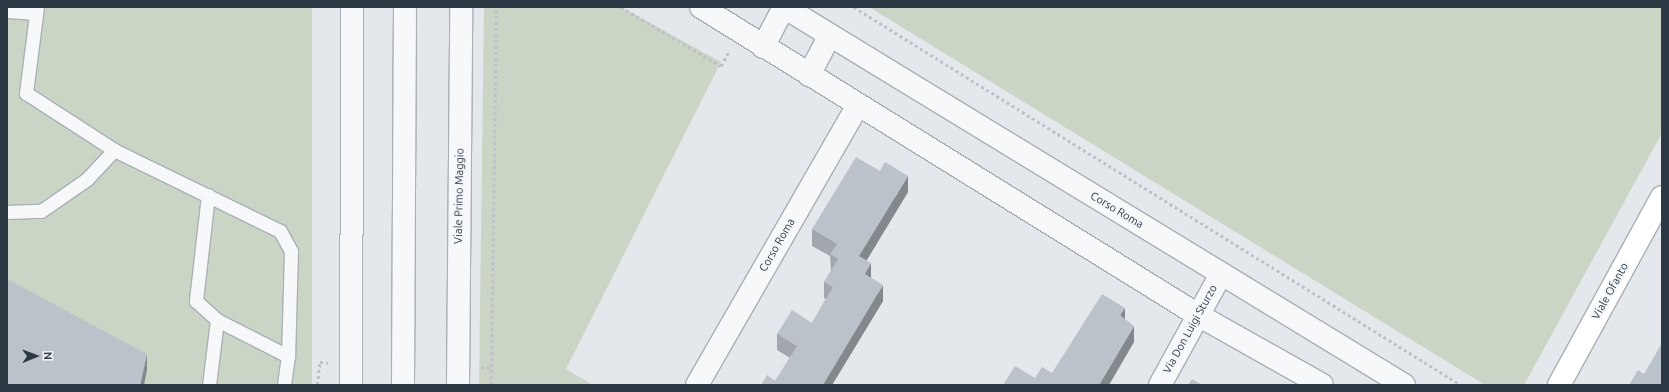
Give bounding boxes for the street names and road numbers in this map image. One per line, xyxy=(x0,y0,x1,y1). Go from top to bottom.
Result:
street label: Viale Primo Maggio xyxy=(452,148,466,244)
street label: Corso Roma xyxy=(1088,189,1146,231)
street label: Corso Roma xyxy=(756,216,798,274)
street label: Viale Ofanto xyxy=(1589,260,1631,322)
street label: Via Don Luigi Sturzo xyxy=(1160,282,1220,376)

